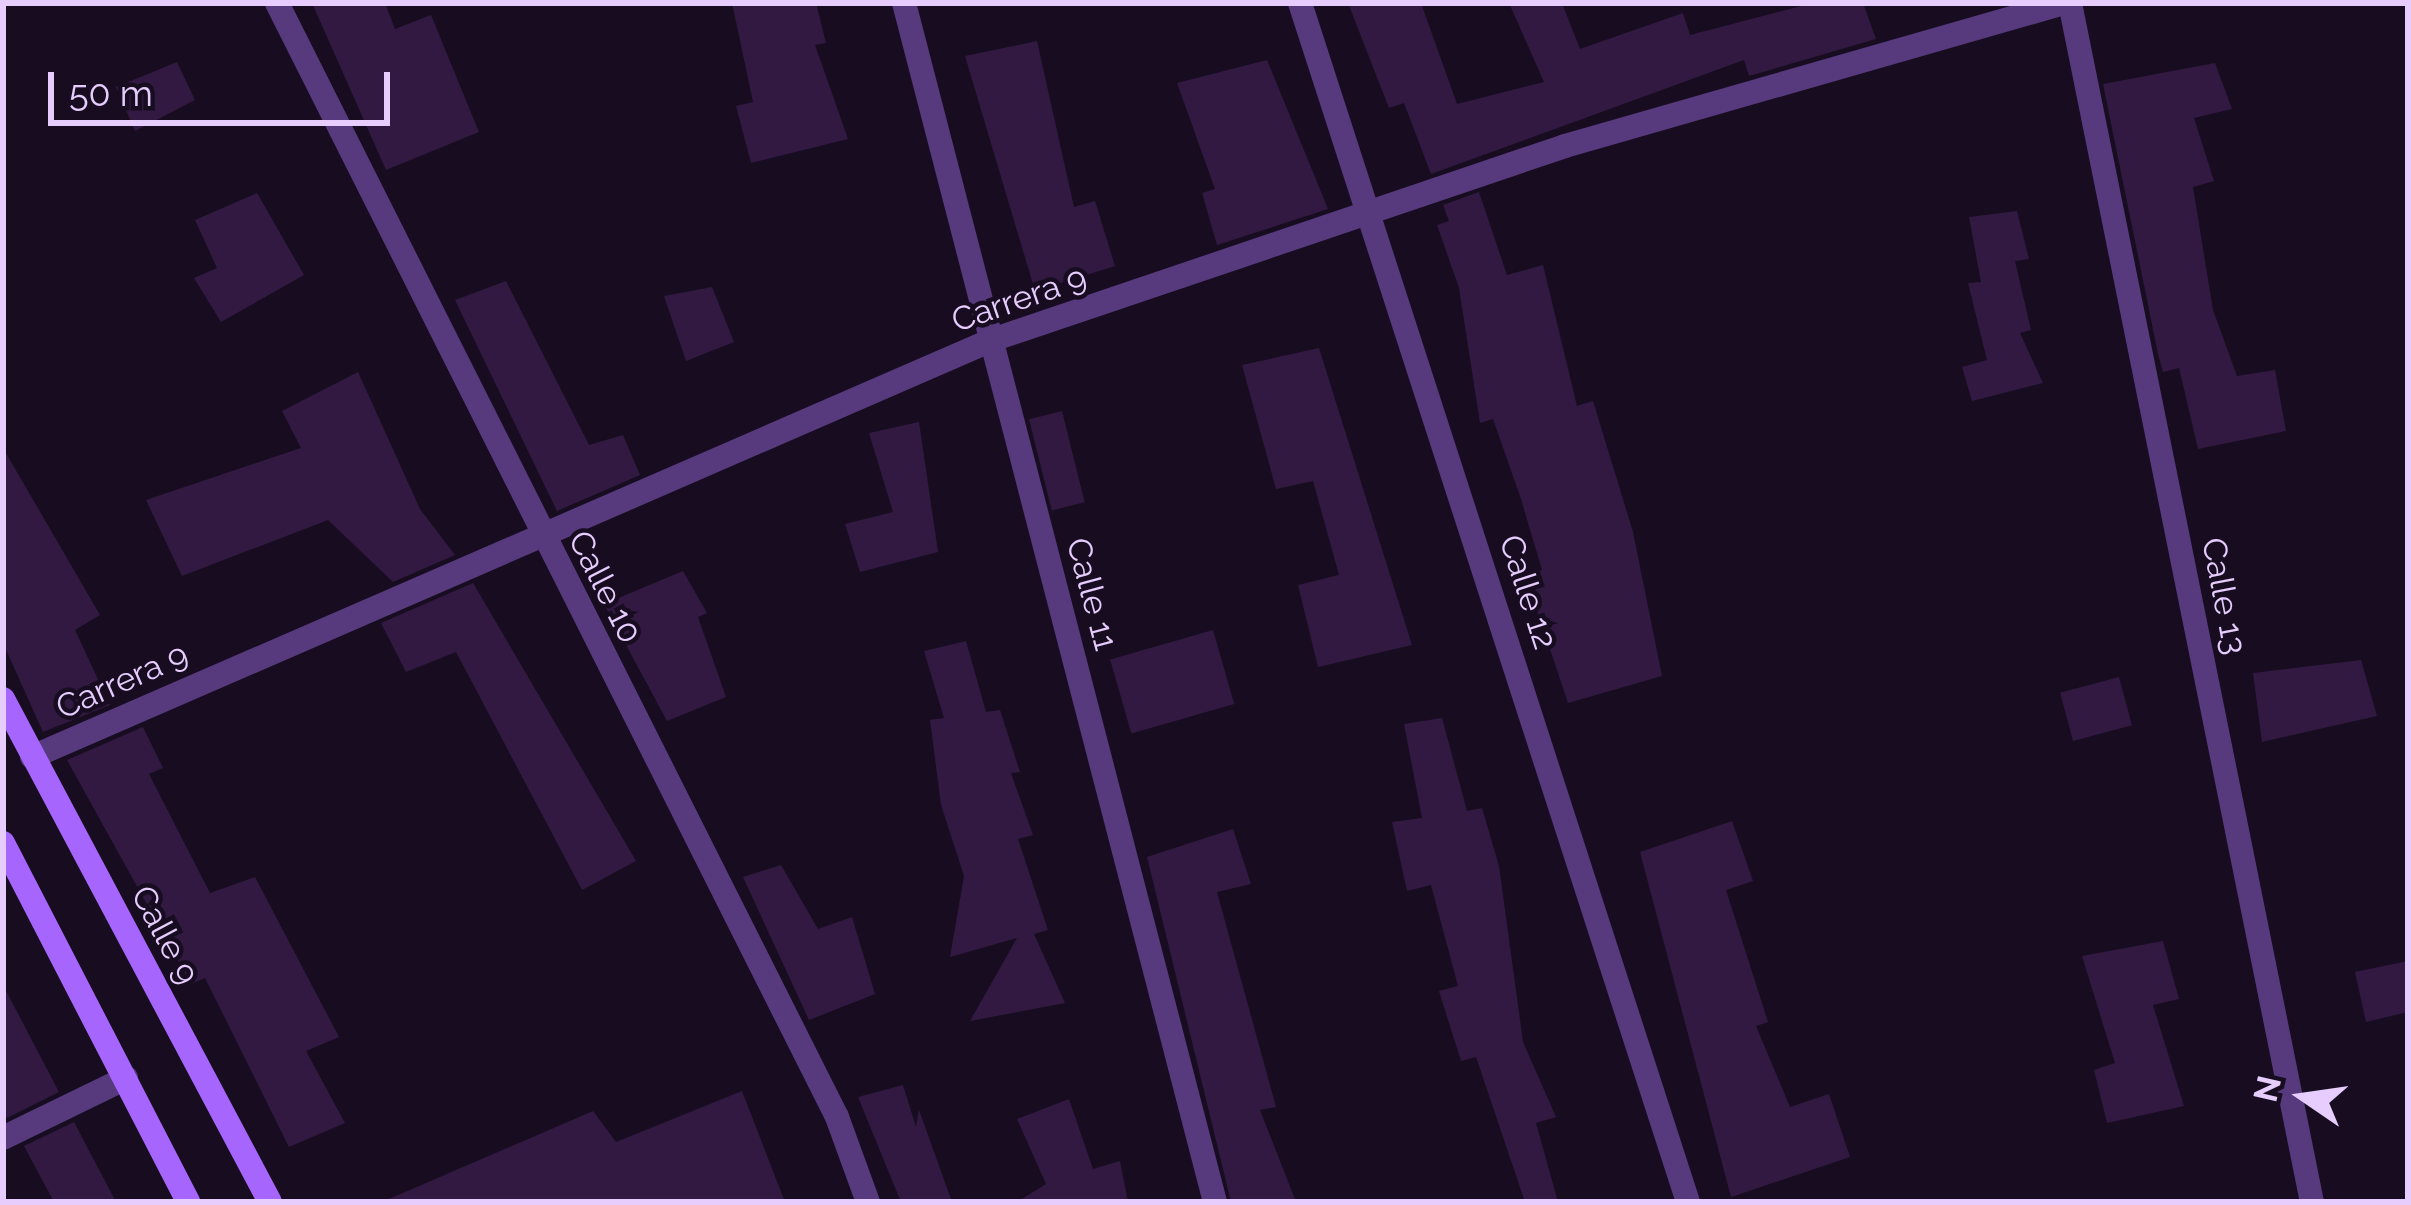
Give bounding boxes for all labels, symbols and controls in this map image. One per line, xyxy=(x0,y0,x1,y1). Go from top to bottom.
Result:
scale bar xyxy=(54,48,396,122)
text: 50 m xyxy=(69,72,153,114)
street label: Carrera 9 xyxy=(946,258,1092,340)
street label: Calle 10 xyxy=(560,524,650,650)
street label: Calle 12 xyxy=(1491,530,1565,654)
street label: Calle 11 xyxy=(1058,534,1126,654)
street label: Calle 13 xyxy=(2193,534,2255,658)
street label: Carrera 9 xyxy=(50,634,194,728)
street label: Calle 9 xyxy=(123,879,207,991)
north arrow xyxy=(2243,1037,2363,1157)
text: N xyxy=(2246,1072,2289,1105)

